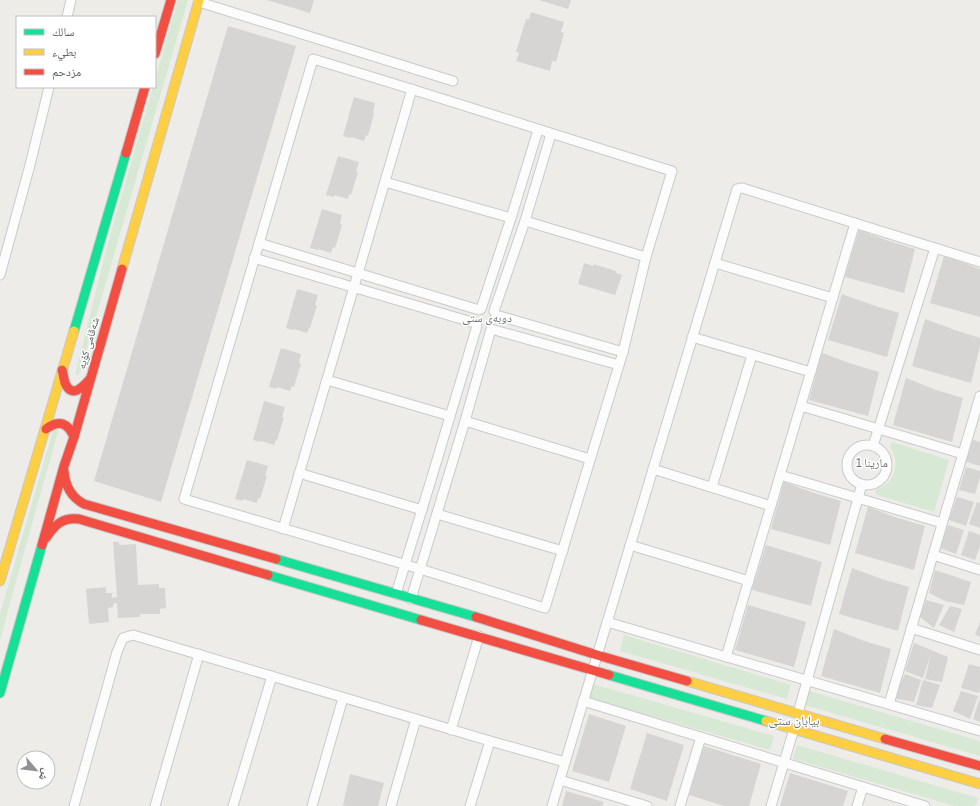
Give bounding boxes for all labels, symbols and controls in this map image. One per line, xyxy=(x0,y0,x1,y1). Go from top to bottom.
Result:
legend xyxy=(16,16,156,88)
text: سالك xyxy=(52,24,74,40)
text: بطيء xyxy=(52,44,76,62)
text: مزدحم xyxy=(52,64,81,80)
district label: دوبه‌ی ستی xyxy=(462,310,512,326)
street label: شەقامی کۆیە xyxy=(74,316,102,370)
district label: مارینا 1 xyxy=(856,455,888,471)
district label: بیابان ستی xyxy=(768,712,820,729)
north arrow xyxy=(16,750,56,790)
text: ش xyxy=(35,766,54,783)

